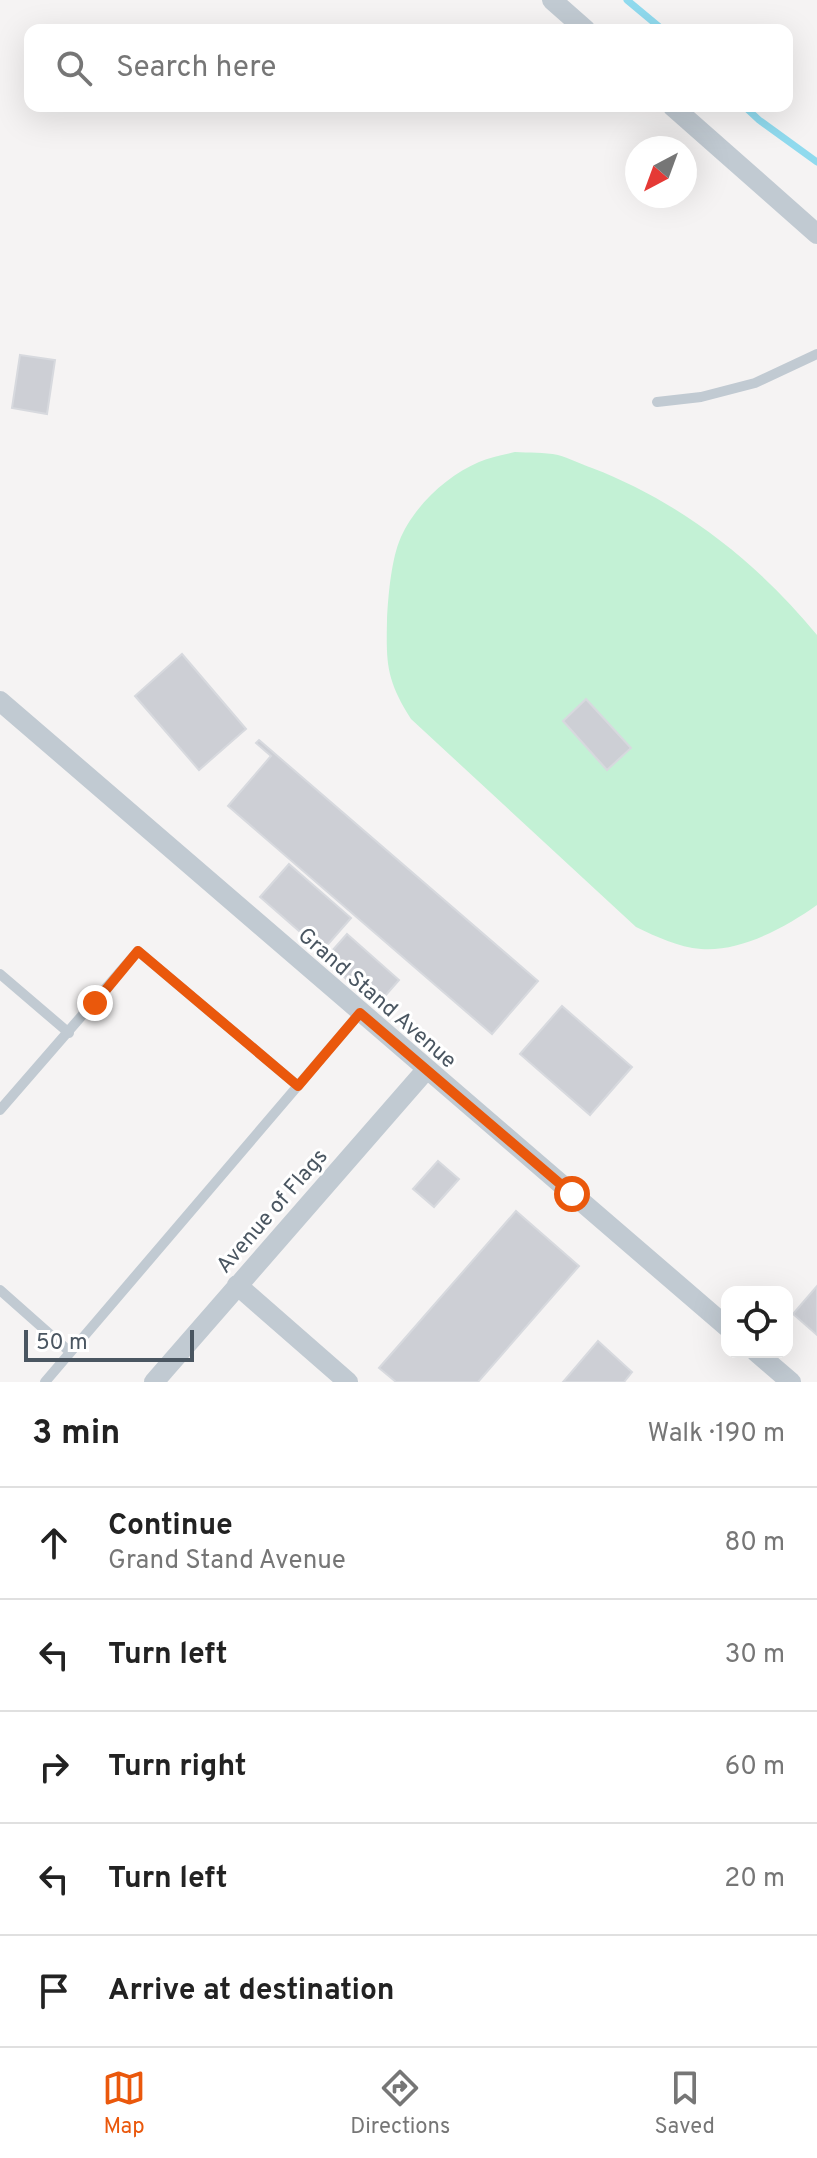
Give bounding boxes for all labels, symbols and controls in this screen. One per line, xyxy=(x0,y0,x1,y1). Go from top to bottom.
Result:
search box xyxy=(24,24,793,112)
icon: search xyxy=(52,46,96,90)
text: Search here xyxy=(116,50,276,87)
north arrow xyxy=(625,136,697,208)
street label: Grand Stand Avenue xyxy=(292,923,461,1075)
route end xyxy=(77,985,113,1021)
street label: Avenue of Flags xyxy=(212,1144,334,1279)
route start xyxy=(554,1176,590,1212)
map controls xyxy=(721,1286,793,1358)
button: locate xyxy=(721,1286,793,1358)
scale bar xyxy=(24,1326,194,1362)
text: 50 m xyxy=(36,1330,88,1357)
text: 3 min xyxy=(32,1413,120,1456)
text: Walk · 190 m xyxy=(647,1418,785,1451)
text: Continue xyxy=(108,1508,233,1545)
icon: ahead xyxy=(32,1521,76,1565)
text: 80 m xyxy=(725,1527,785,1560)
text: Grand Stand Avenue xyxy=(108,1545,346,1578)
icon: left xyxy=(32,1633,76,1677)
text: Turn left xyxy=(108,1637,228,1674)
text: 30 m xyxy=(725,1639,785,1672)
icon: right xyxy=(32,1745,76,1789)
text: Turn right xyxy=(108,1749,246,1786)
text: 60 m xyxy=(725,1751,785,1784)
icon: left xyxy=(32,1857,76,1901)
text: Turn left xyxy=(108,1861,228,1898)
text: 20 m xyxy=(724,1863,785,1896)
icon: arrive xyxy=(32,1969,76,2013)
text: Arrive at destination xyxy=(108,1973,394,2010)
tab: Map xyxy=(102,2066,146,2141)
tab: Directions xyxy=(350,2066,450,2141)
tab: Saved xyxy=(654,2066,715,2141)

